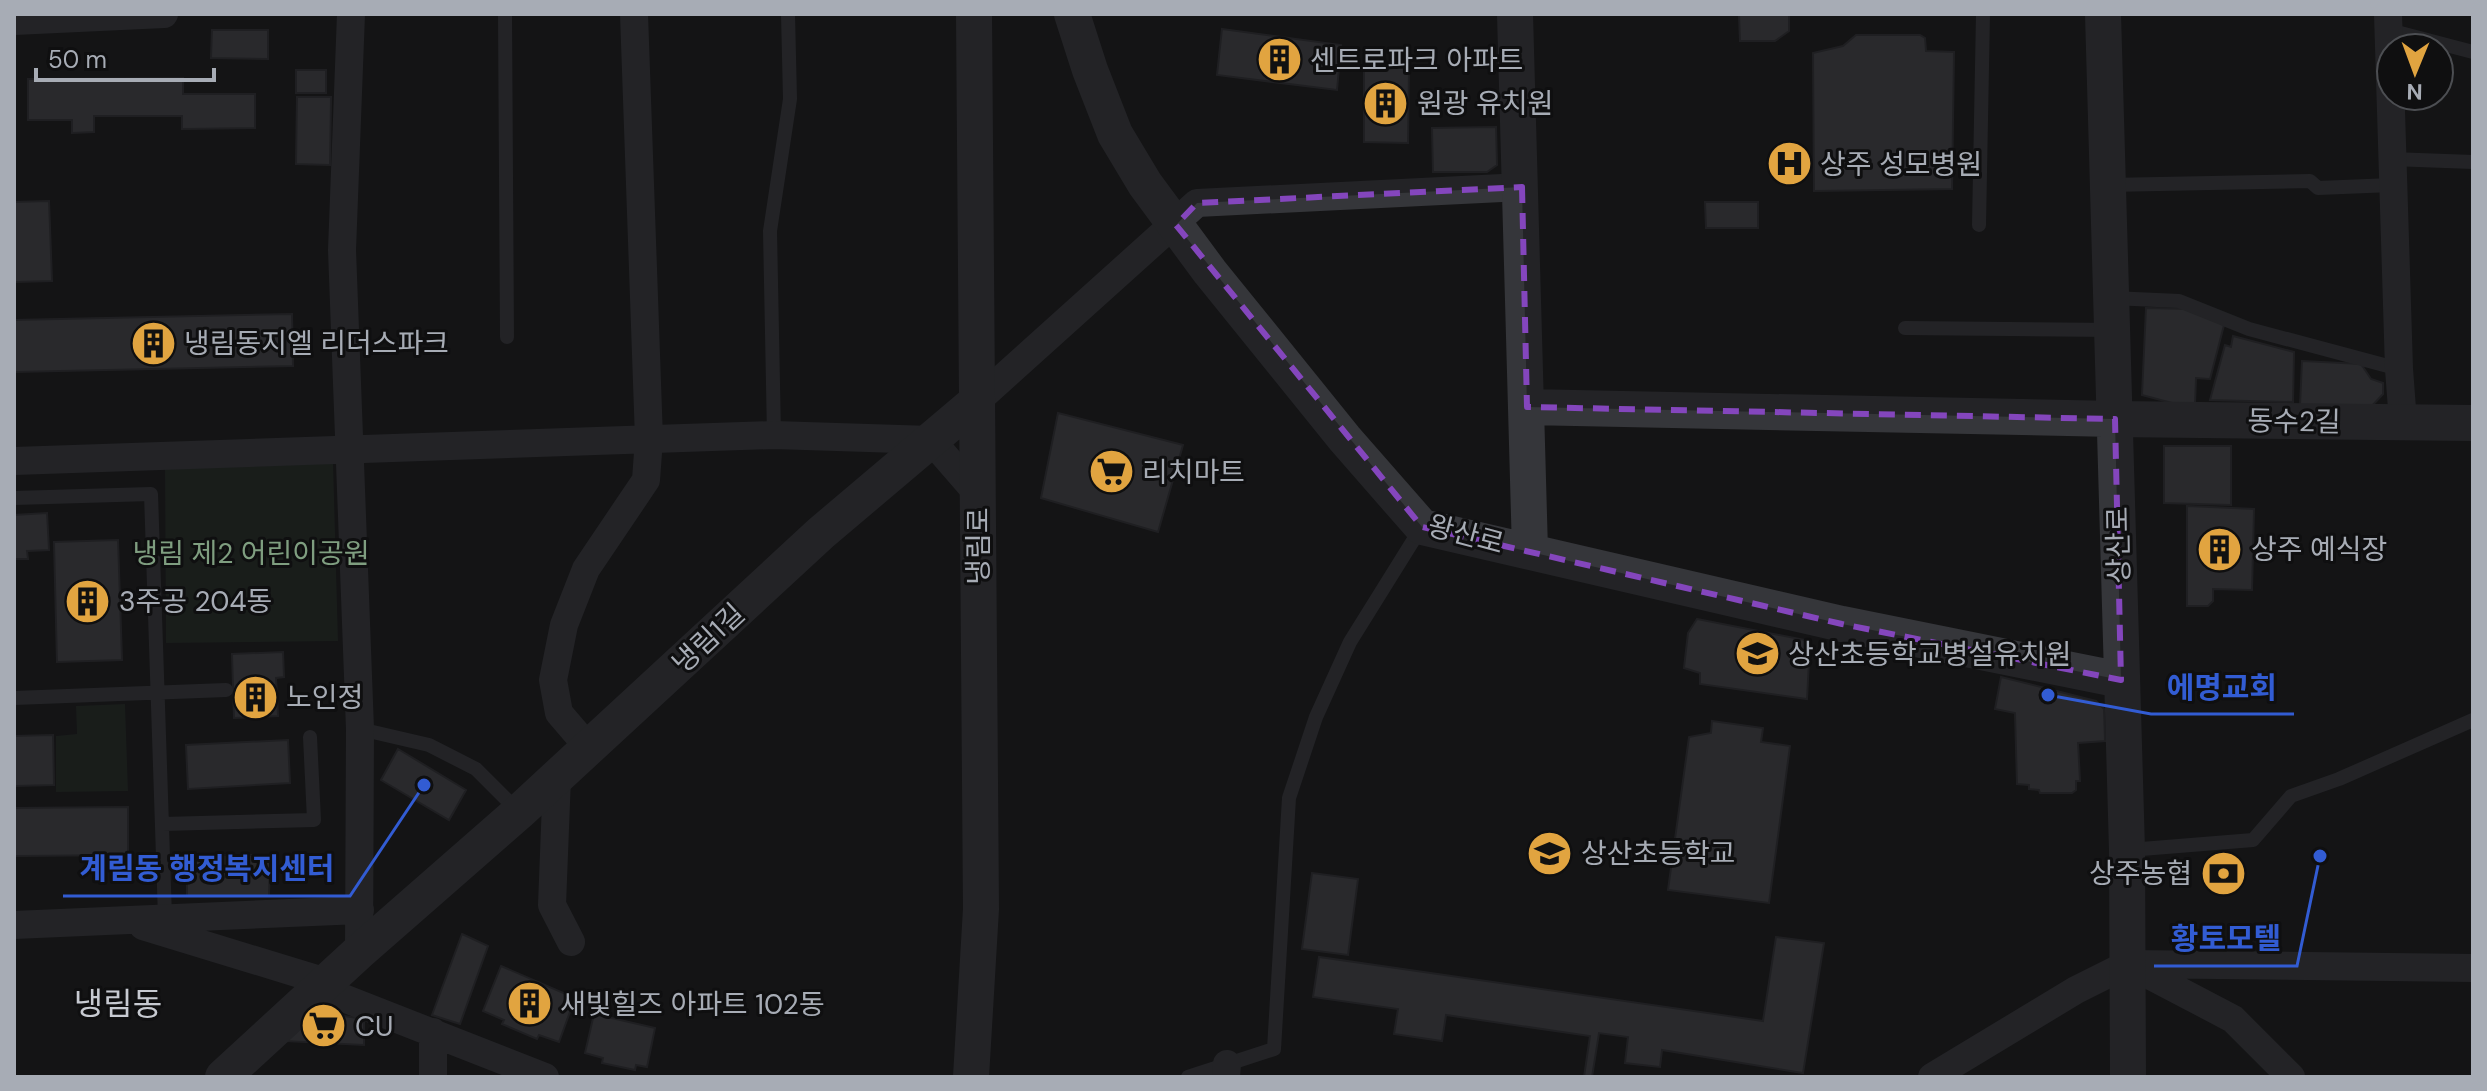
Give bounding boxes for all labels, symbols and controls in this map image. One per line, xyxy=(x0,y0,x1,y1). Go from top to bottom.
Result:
scale bar xyxy=(36,32,214,82)
north arrow xyxy=(2375,32,2455,112)
building icon: 센트로파크 아파트 xyxy=(1255,36,1303,84)
place label: 센트로파크 아파트 xyxy=(1310,42,1524,79)
text: 50 m xyxy=(48,44,107,75)
text: N xyxy=(2406,77,2423,106)
building icon: 원광 유치원 xyxy=(1362,79,1410,127)
place label: 원광 유치원 xyxy=(1417,85,1553,122)
hospital icon: 상주 성모병원 xyxy=(1765,140,1813,188)
place label: 상주 성모병원 xyxy=(1820,146,1982,183)
building icon: 냉림동지엘 리더스파크 xyxy=(129,319,177,367)
place label: 냉림동지엘 리더스파크 xyxy=(184,325,449,362)
street label: 동수2길 xyxy=(2247,402,2341,441)
supermarket icon: 리치마트 xyxy=(1087,448,1135,496)
place label: 리치마트 xyxy=(1142,454,1245,491)
street label: 상산로 xyxy=(2099,506,2138,584)
street label: 냉림로 xyxy=(960,507,997,585)
street label: 왕산로 xyxy=(1424,507,1508,562)
building icon: 상주 예식장 xyxy=(2196,525,2244,573)
place label: 상주 예식장 xyxy=(2251,531,2387,568)
park label: 냉림 제2 어린이공원 xyxy=(132,535,370,572)
building icon: 3주공 204동 xyxy=(64,577,112,625)
place label: 3주공 204동 xyxy=(119,583,272,620)
street label: 냉림1길 xyxy=(664,595,752,681)
school or university icon: 상산초등학교병설유치원 xyxy=(1733,630,1781,678)
place label: 상산초등학교병설유치원 xyxy=(1788,636,2071,673)
callout: 에명교회 xyxy=(2151,660,2294,714)
text: 에명교회 xyxy=(2167,668,2277,707)
building icon: 노인정 xyxy=(231,673,279,721)
place label: 노인정 xyxy=(286,679,363,716)
school or university icon: 상산초등학교 xyxy=(1526,829,1574,877)
place label: 상산초등학교 xyxy=(1581,835,1736,872)
callout: 계림동 행정복지센터 xyxy=(63,842,350,896)
text: 계림동 행정복지센터 xyxy=(79,849,335,888)
bank icon: 상주농협 xyxy=(2199,849,2247,897)
place label: 상주농협 xyxy=(2089,855,2192,892)
callout: 황토모텔 xyxy=(2154,912,2297,966)
text: 황토모텔 xyxy=(2171,919,2281,958)
building icon: 새빛힐즈 아파트 102동 xyxy=(505,980,553,1028)
district label: 냉림동 xyxy=(74,983,162,1025)
place label: 새빛힐즈 아파트 102동 xyxy=(560,986,825,1023)
supermarket icon: CU xyxy=(300,1002,348,1050)
place label: CU xyxy=(355,1008,393,1045)

